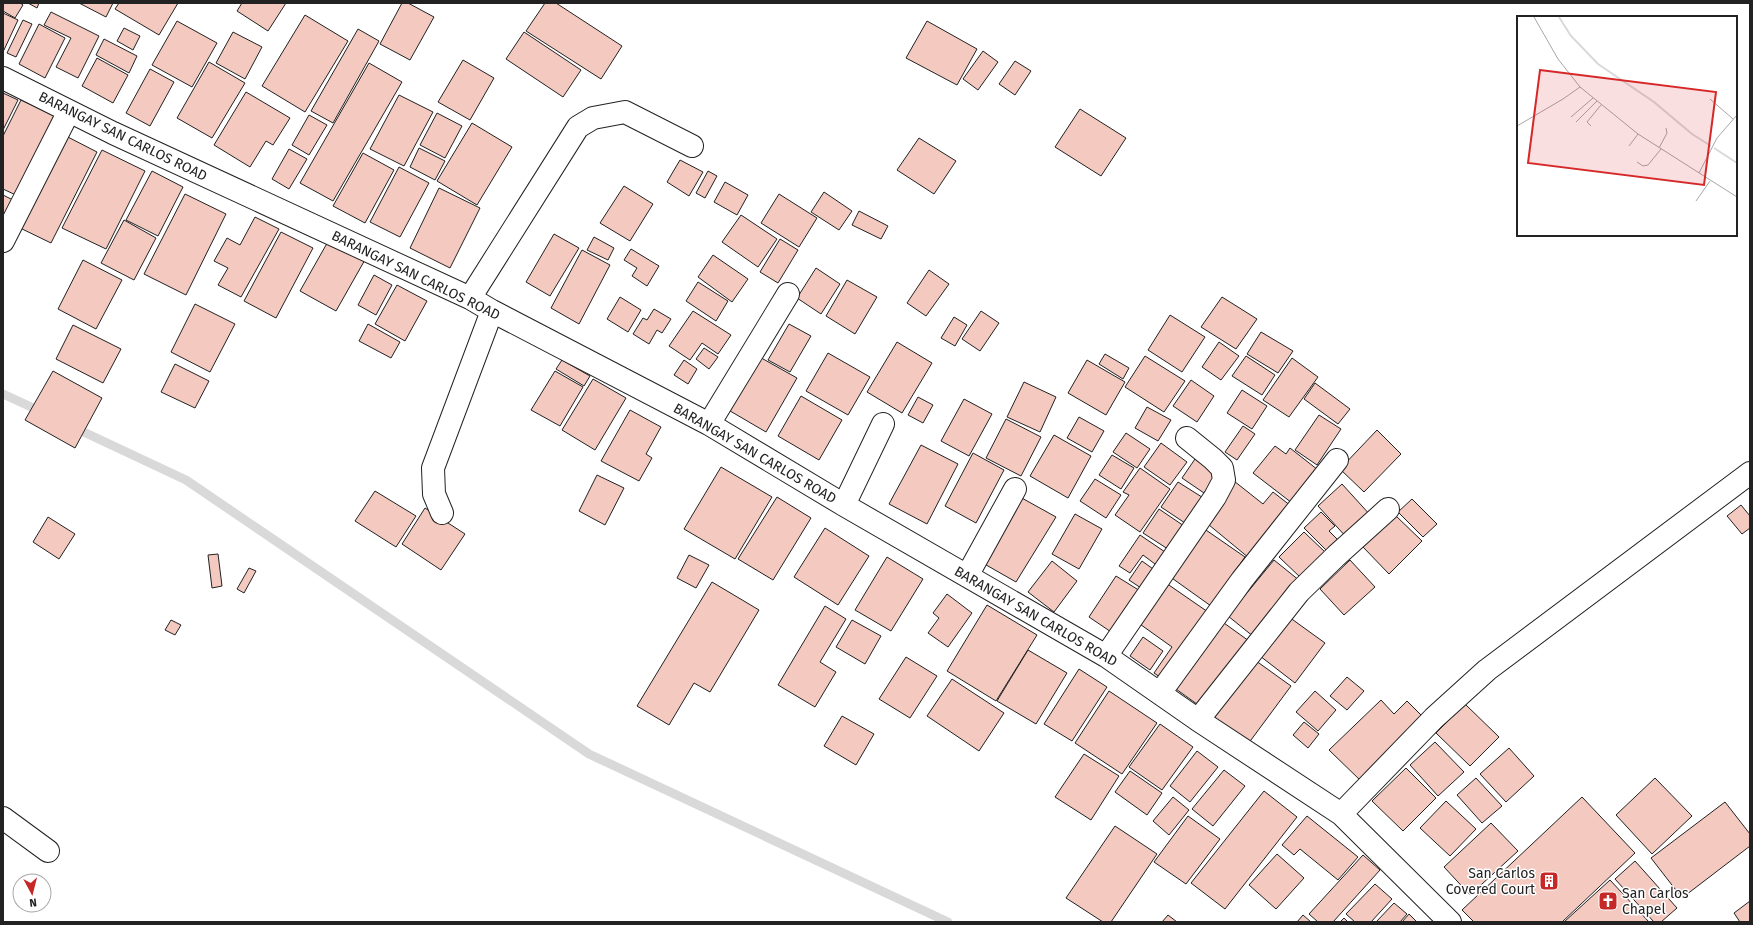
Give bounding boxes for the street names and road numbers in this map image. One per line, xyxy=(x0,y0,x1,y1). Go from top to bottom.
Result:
street label: BARANGAY SAN CARLOS ROAD xyxy=(36,88,210,185)
street label: BARANGAY SAN CARLOS ROAD xyxy=(329,227,503,324)
street label: BARANGAY SAN CARLOS ROAD xyxy=(670,400,839,507)
street label: BARANGAY SAN CARLOS ROAD xyxy=(951,563,1120,670)

